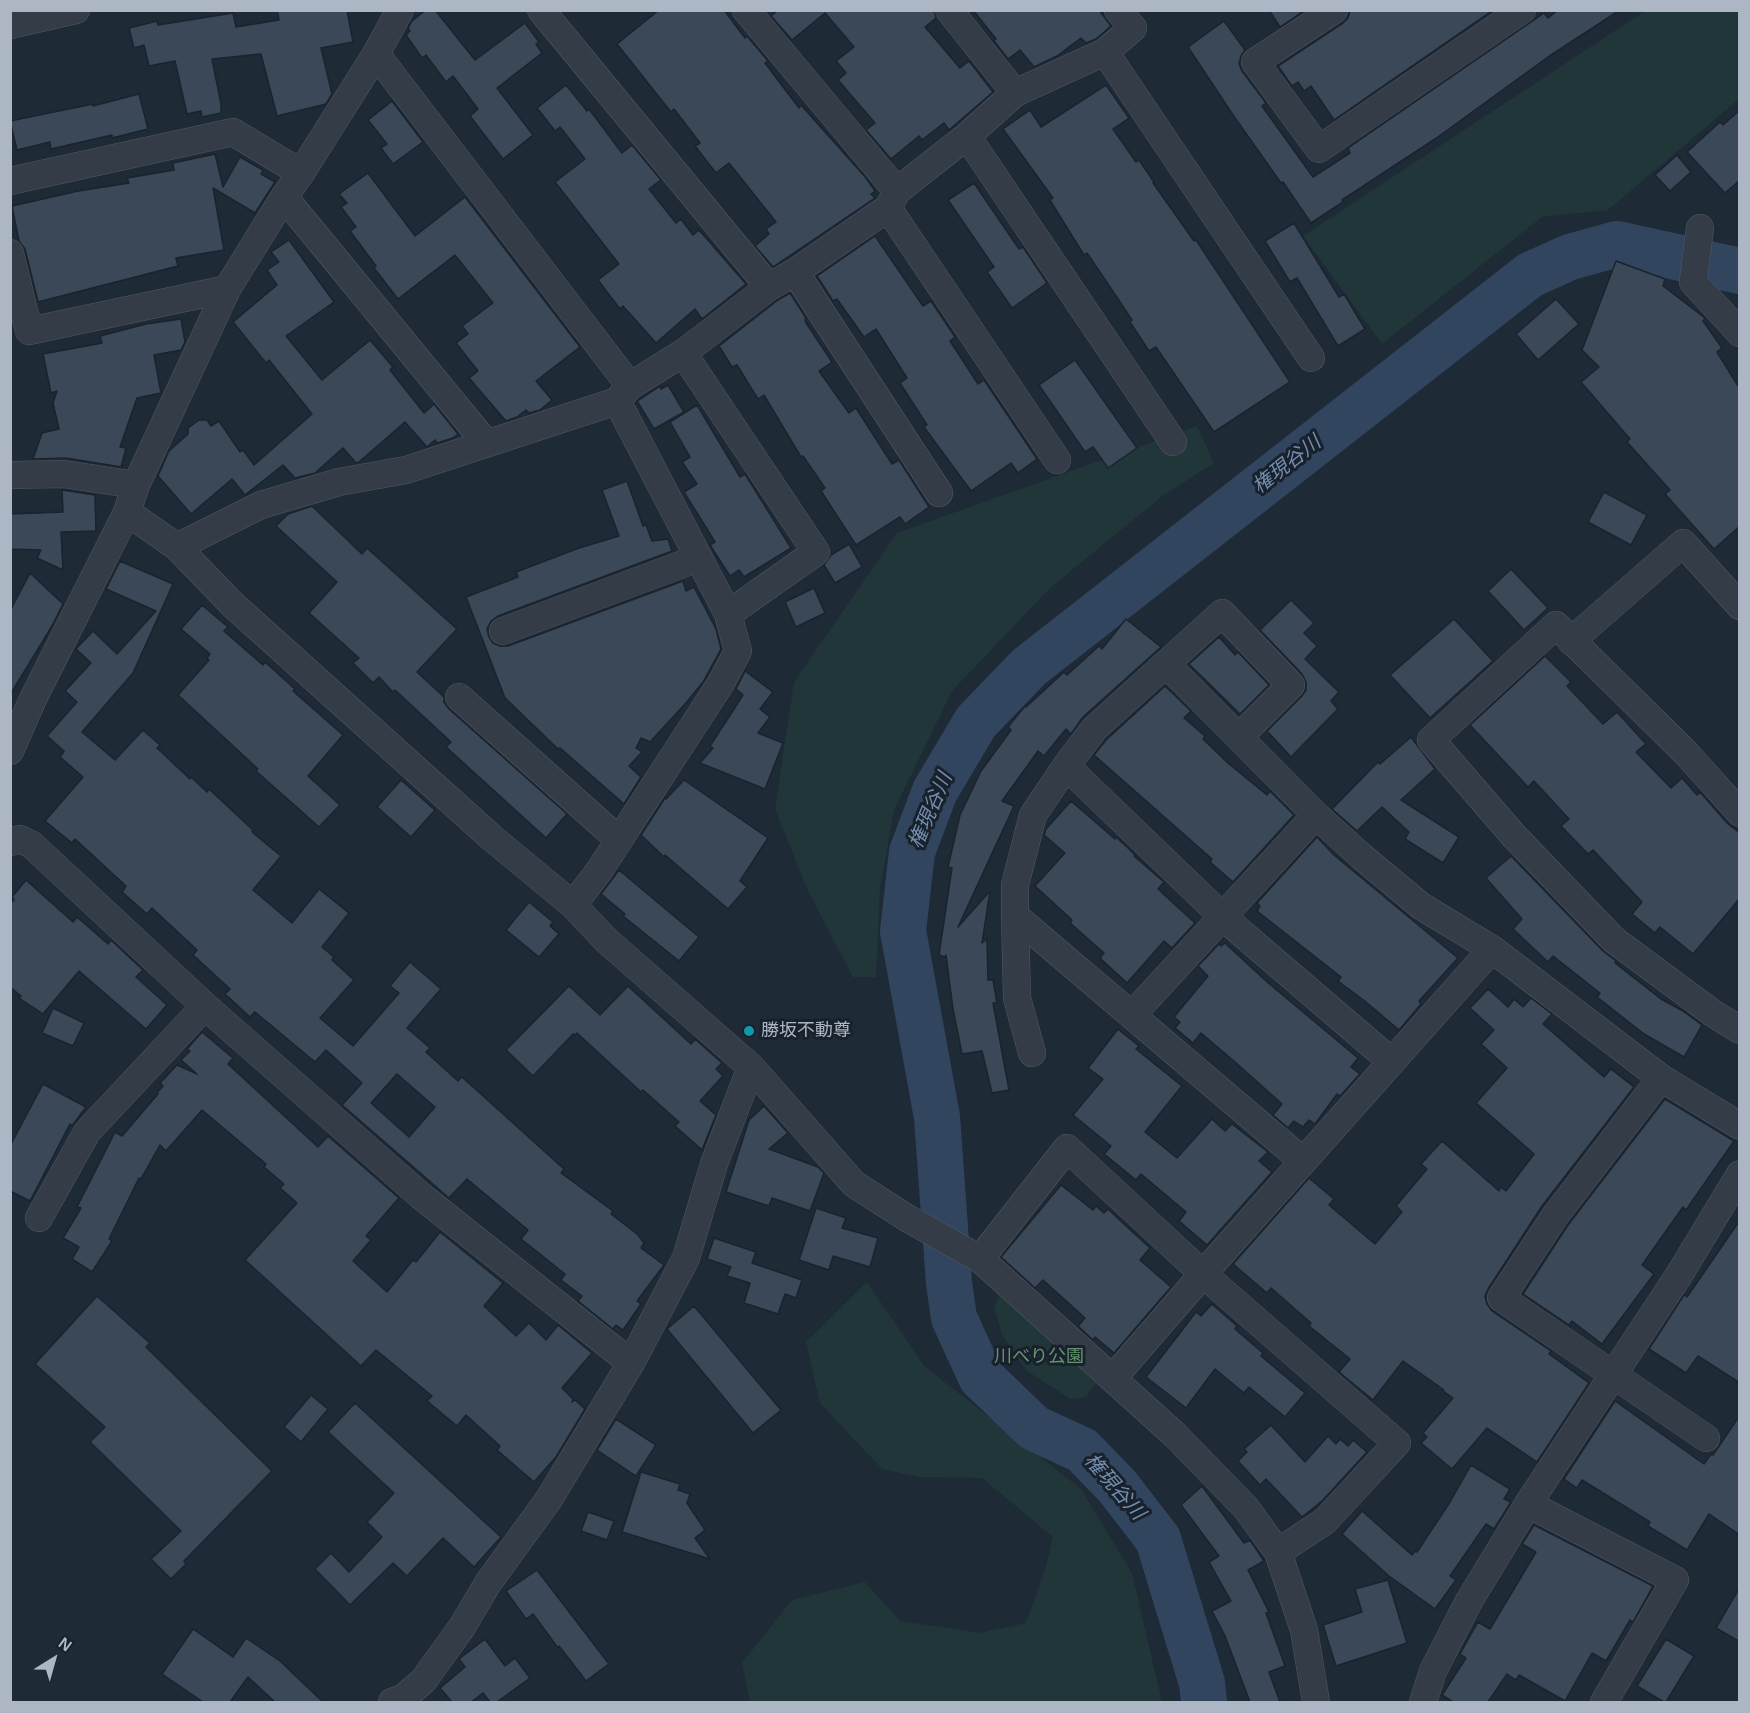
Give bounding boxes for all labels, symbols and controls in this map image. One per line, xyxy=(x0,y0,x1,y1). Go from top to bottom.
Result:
water label: 権現谷川 xyxy=(1248,431,1326,499)
water label: 権現谷川 xyxy=(904,769,958,853)
place label: 勝坂不動尊 xyxy=(761,1020,851,1042)
marker: 勝坂不動尊 xyxy=(742,1024,756,1038)
park label: 川べり公園 xyxy=(994,1346,1084,1368)
water label: 権現谷川 xyxy=(1079,1449,1149,1525)
north arrow xyxy=(24,1629,84,1689)
text: N xyxy=(55,1634,75,1654)

